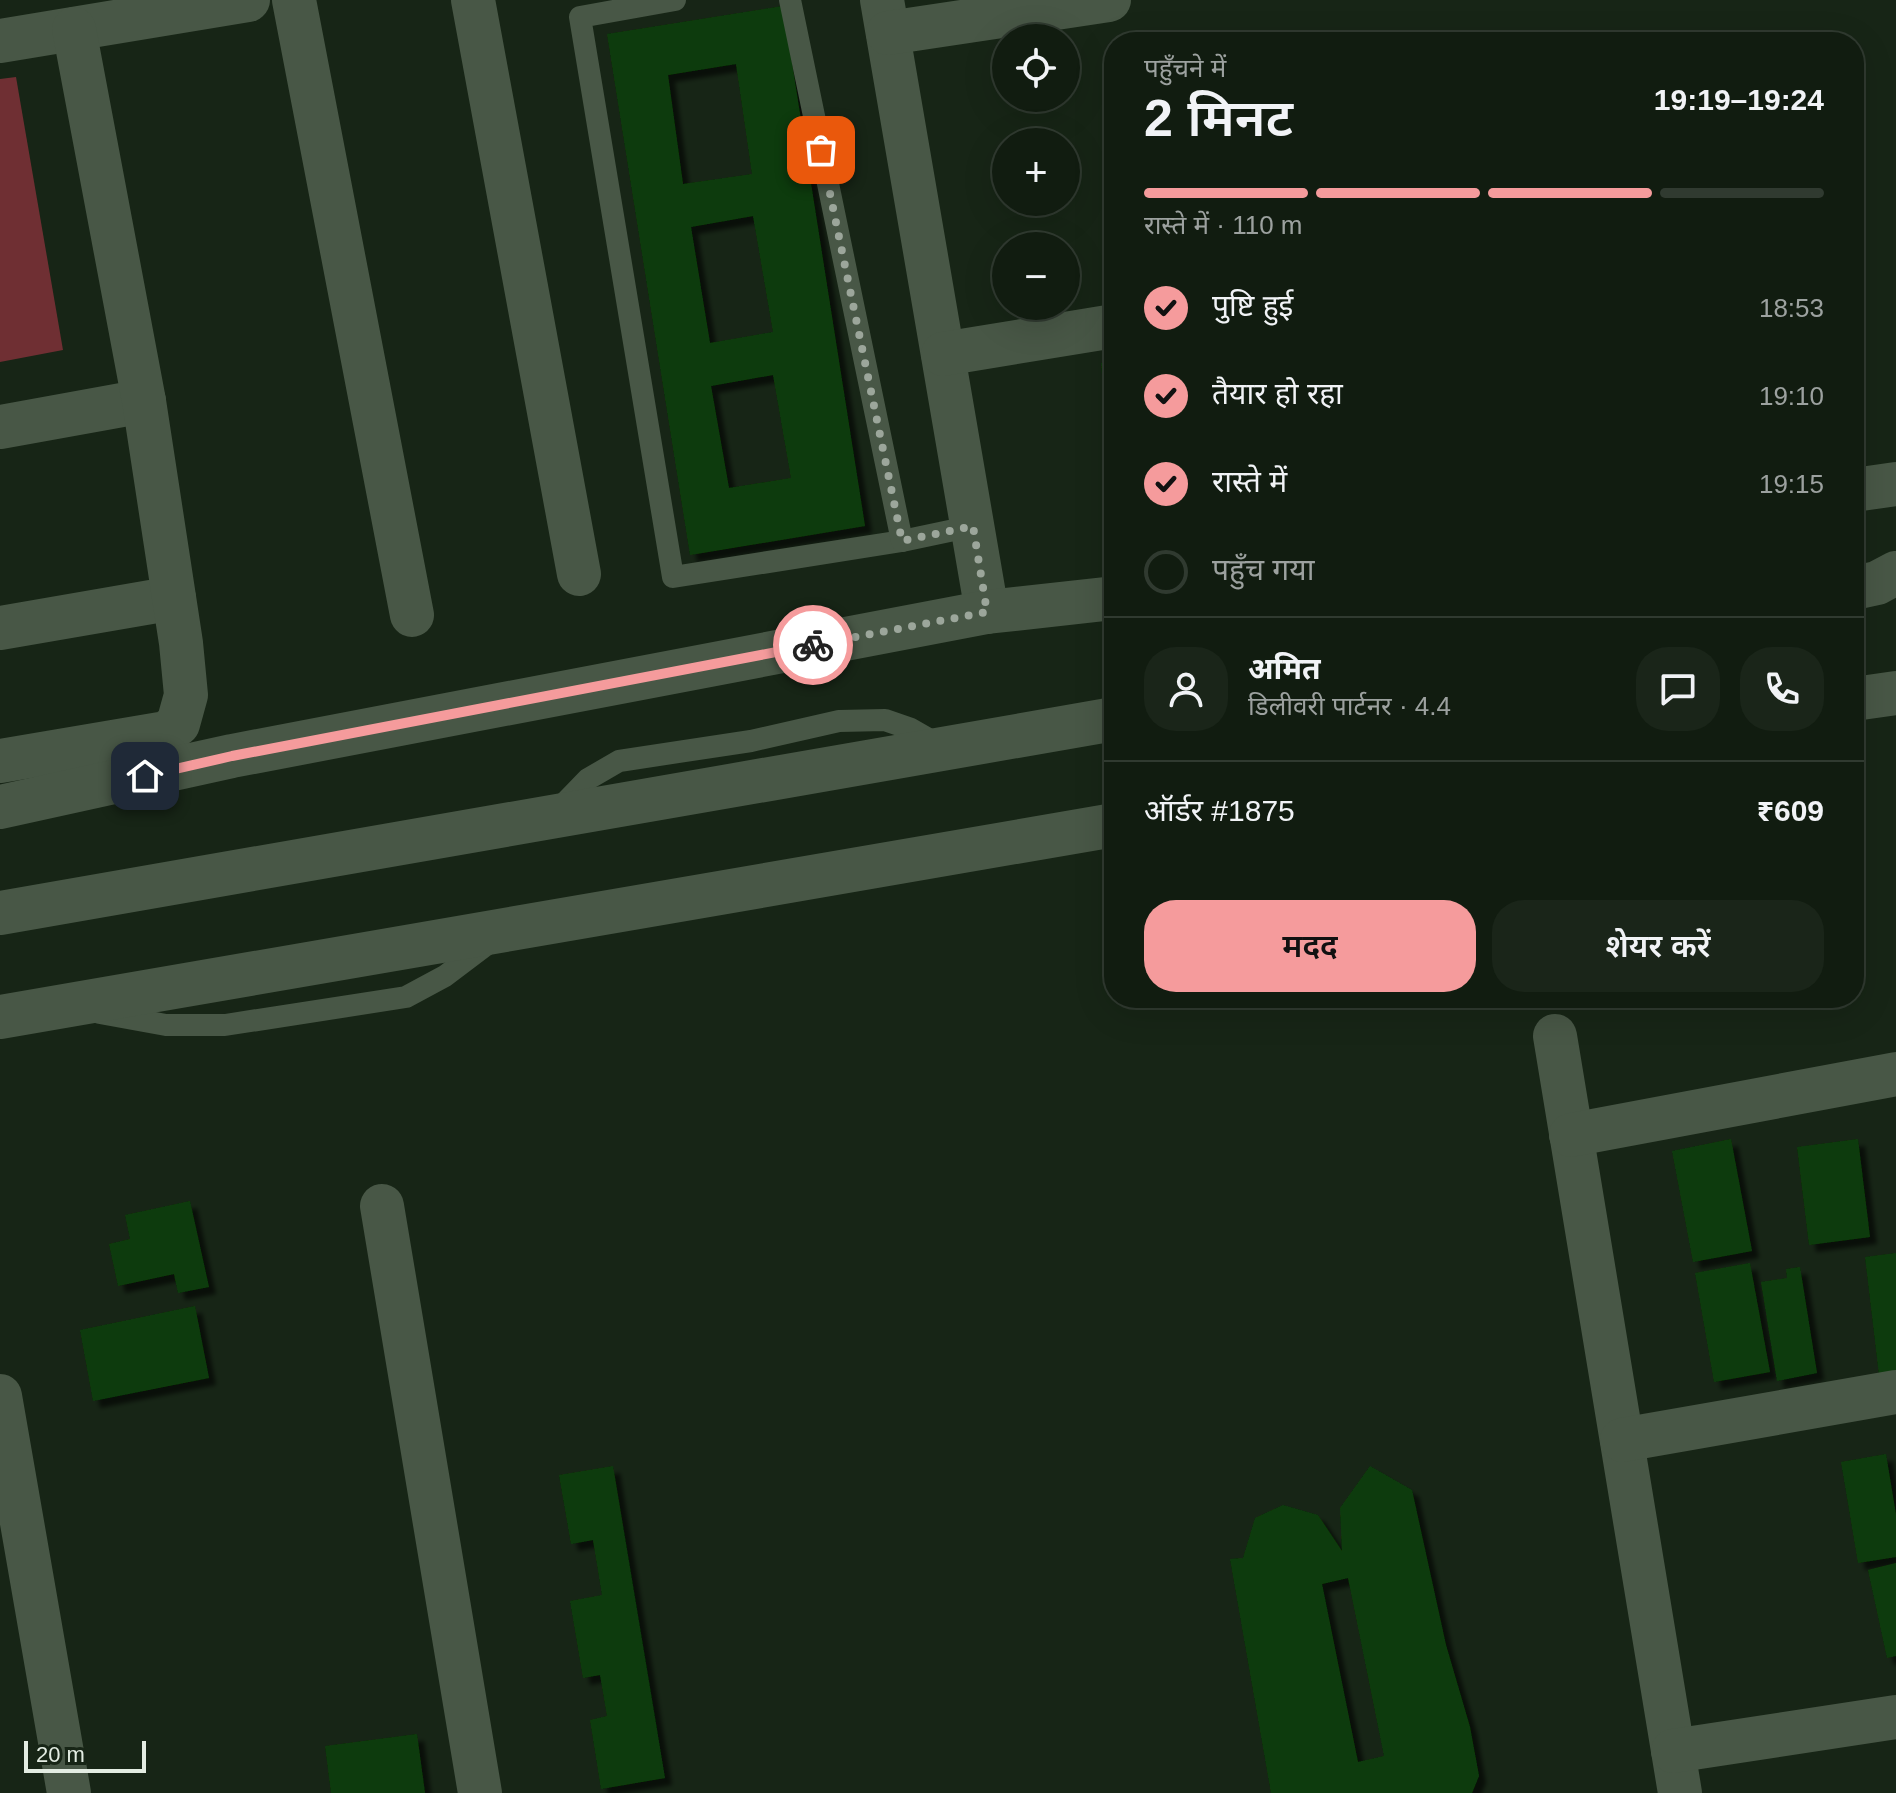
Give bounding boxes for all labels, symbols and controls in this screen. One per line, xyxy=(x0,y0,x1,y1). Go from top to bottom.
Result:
map controls xyxy=(992,24,1080,320)
button: locate xyxy=(992,24,1080,112)
text: पहुँचने में xyxy=(1144,53,1226,83)
text: 19:19–19:24 xyxy=(1654,83,1824,116)
text: 2 मिनट xyxy=(1144,89,1293,147)
pin xyxy=(787,116,855,184)
icon: bag xyxy=(799,128,843,172)
button: + xyxy=(992,128,1080,216)
text: रास्ते में · 110 m xyxy=(1144,210,1303,240)
button: − xyxy=(992,232,1080,320)
icon: check xyxy=(1144,286,1188,330)
text: पुष्टि हुई xyxy=(1212,289,1293,322)
text: 18:53 xyxy=(1759,293,1824,323)
icon: check xyxy=(1144,374,1188,418)
text: तैयार हो रहा xyxy=(1212,377,1343,410)
text: 19:10 xyxy=(1759,381,1824,411)
icon: check xyxy=(1144,462,1188,506)
text: रास्ते में xyxy=(1212,465,1287,498)
text: 19:15 xyxy=(1759,469,1824,499)
text: पहुँच गया xyxy=(1212,553,1314,586)
courier xyxy=(773,605,853,685)
icon: bike xyxy=(791,623,835,667)
button: person xyxy=(1144,647,1228,731)
button: chat xyxy=(1636,647,1720,731)
button: phone xyxy=(1740,647,1824,731)
text: अमित xyxy=(1248,652,1321,685)
text: डिलीवरी पार्टनर · 4.4 xyxy=(1248,691,1451,721)
pin xyxy=(111,742,179,810)
icon: home xyxy=(123,754,167,798)
text: ऑर्डर #1875 xyxy=(1144,794,1295,827)
text: ₹609 xyxy=(1757,794,1824,827)
button: मदद xyxy=(1144,900,1476,992)
button: शेयर करें xyxy=(1492,900,1824,992)
scale bar xyxy=(24,1737,146,1773)
text: 20 m xyxy=(36,1742,85,1767)

